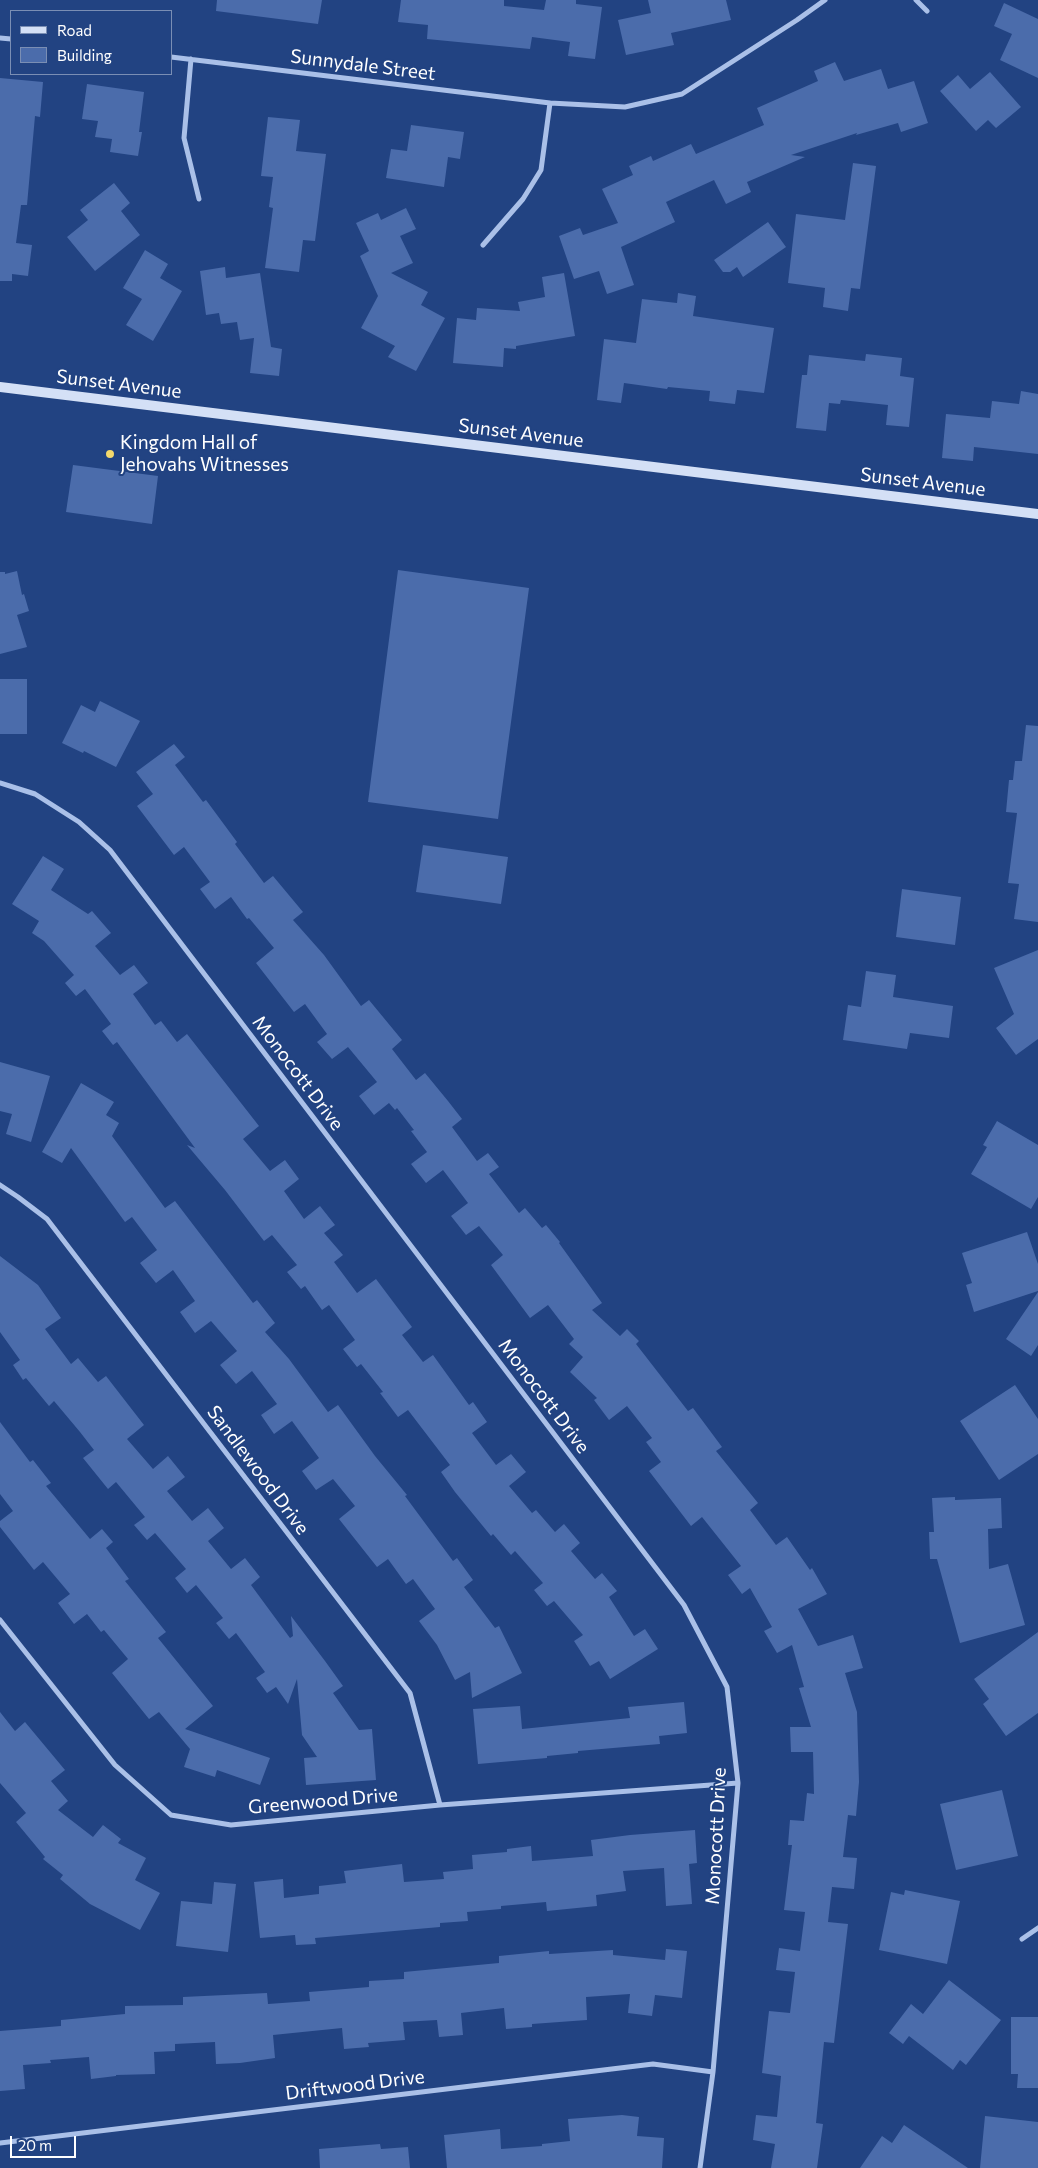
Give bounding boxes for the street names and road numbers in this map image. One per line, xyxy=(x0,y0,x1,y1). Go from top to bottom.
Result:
street label: Sunnydale Street xyxy=(289,45,437,85)
street label: Sunset Avenue xyxy=(55,365,183,403)
street label: Sunset Avenue xyxy=(457,414,585,452)
street label: Sunset Avenue xyxy=(859,463,987,501)
street label: Monocott Drive xyxy=(248,1011,348,1135)
street label: Monocott Drive xyxy=(494,1334,594,1458)
street label: Sandlewood Drive xyxy=(202,1401,314,1539)
street label: Monocott Drive xyxy=(701,1767,731,1905)
street label: Greenwood Drive xyxy=(247,1783,399,1819)
street label: Driftwood Drive xyxy=(284,2065,426,2105)

